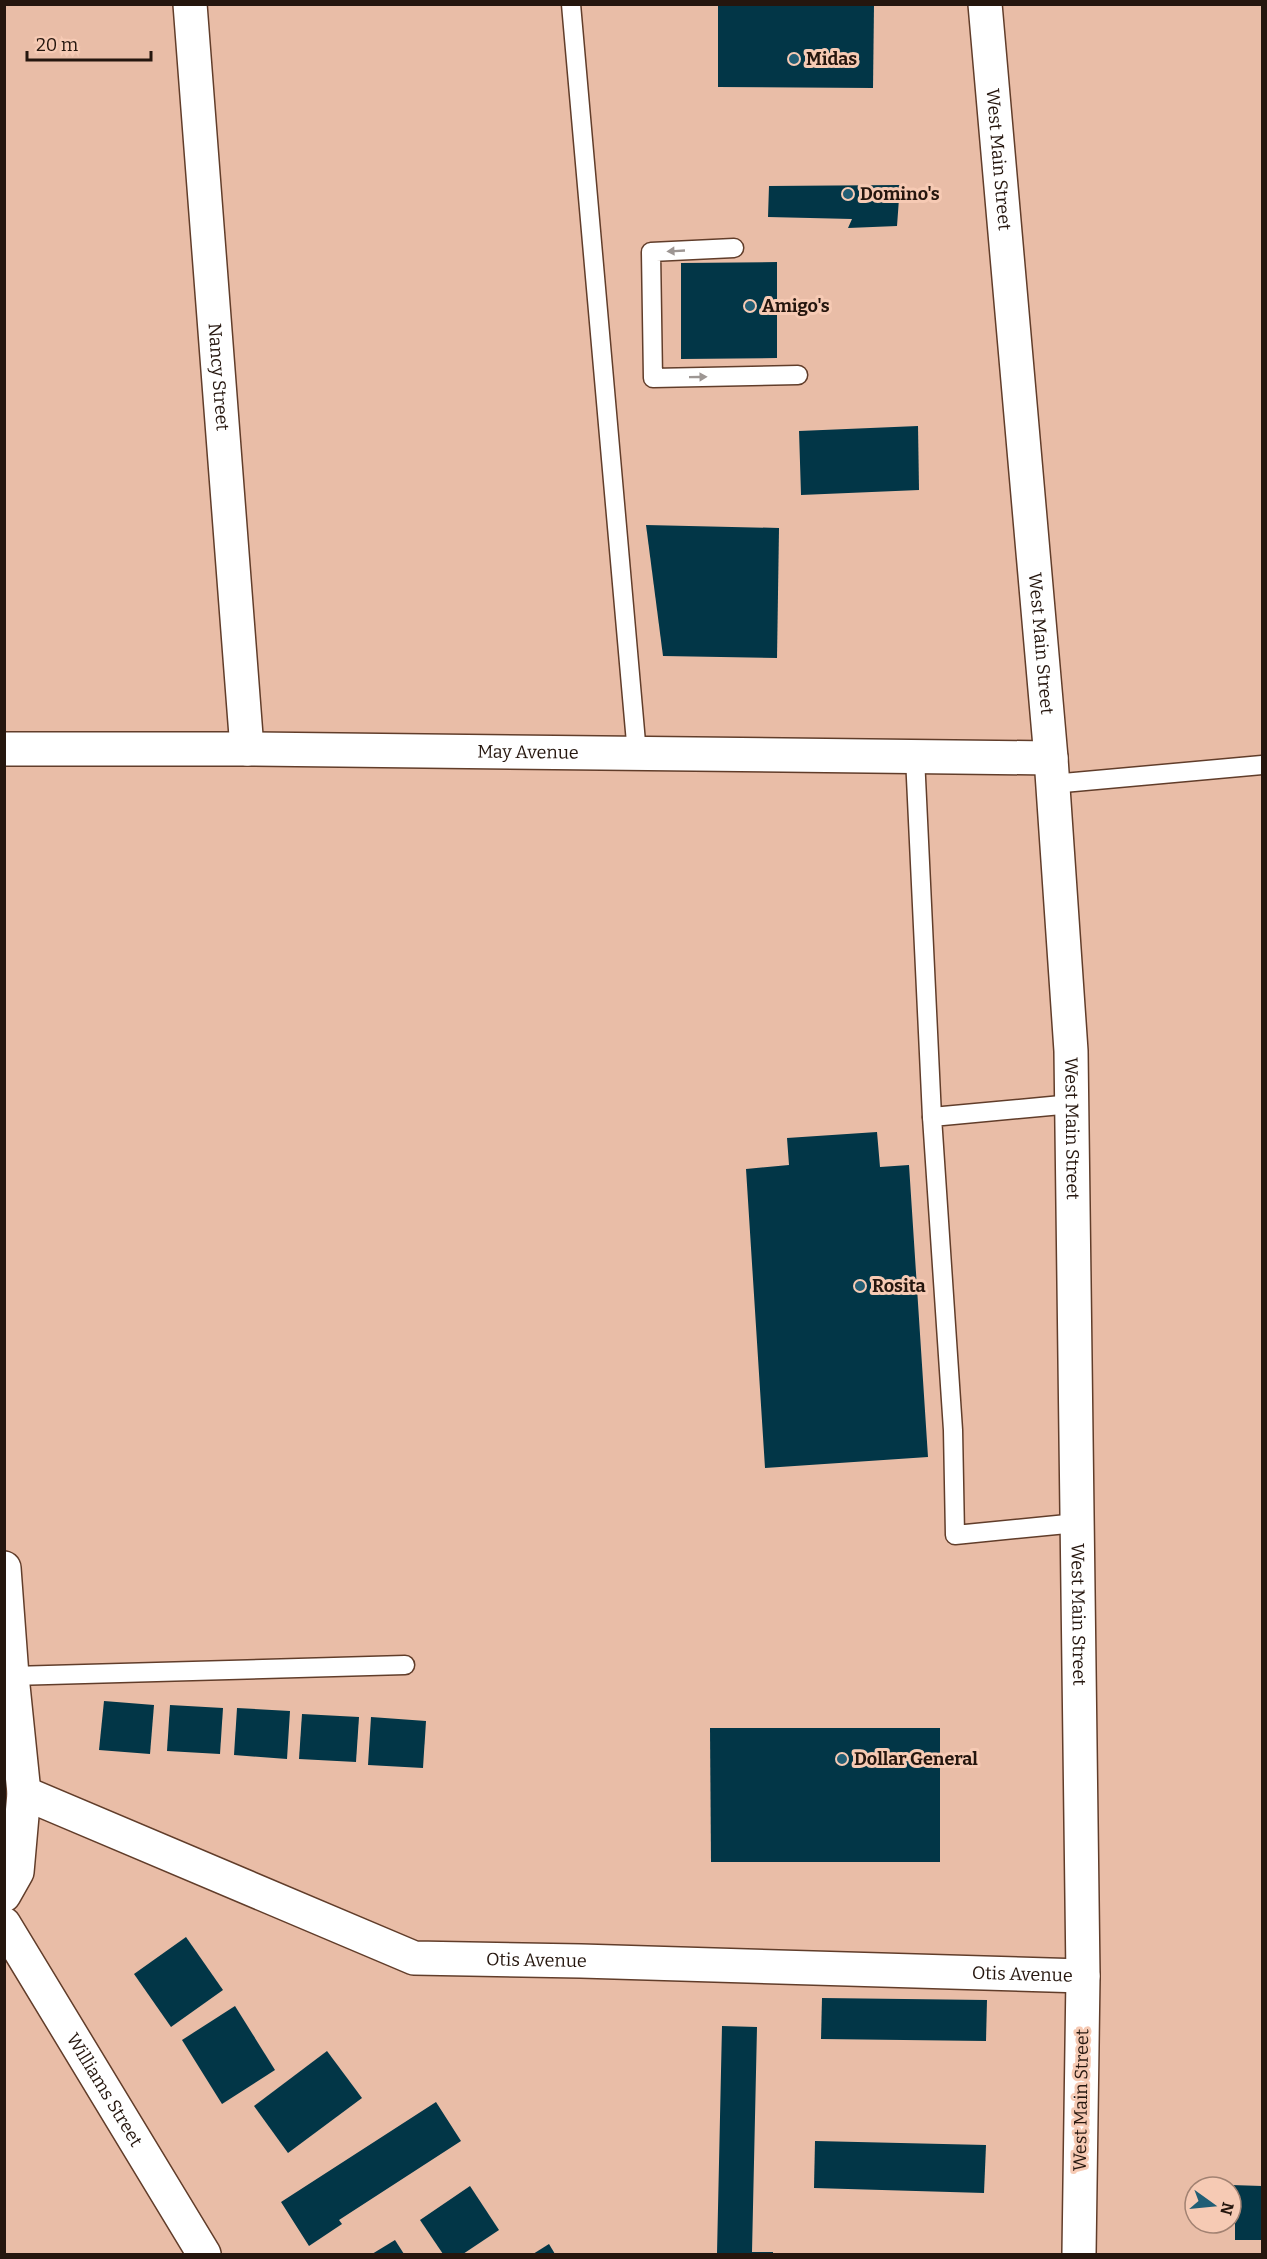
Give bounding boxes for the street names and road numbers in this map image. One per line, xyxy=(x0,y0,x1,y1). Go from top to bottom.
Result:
street label: West Main Street xyxy=(981,87,1016,232)
street label: Nancy Street xyxy=(203,322,234,432)
street label: West Main Street xyxy=(1024,572,1058,716)
street label: May Avenue xyxy=(477,741,579,764)
street label: West Main Street xyxy=(1060,1057,1084,1200)
street label: West Main Street xyxy=(1066,1543,1090,1686)
street label: Otis Avenue xyxy=(486,1948,587,1972)
street label: Otis Avenue xyxy=(972,1962,1073,1987)
street label: West Main Street xyxy=(1069,2028,1093,2171)
street label: Williams Street xyxy=(62,2029,148,2151)

